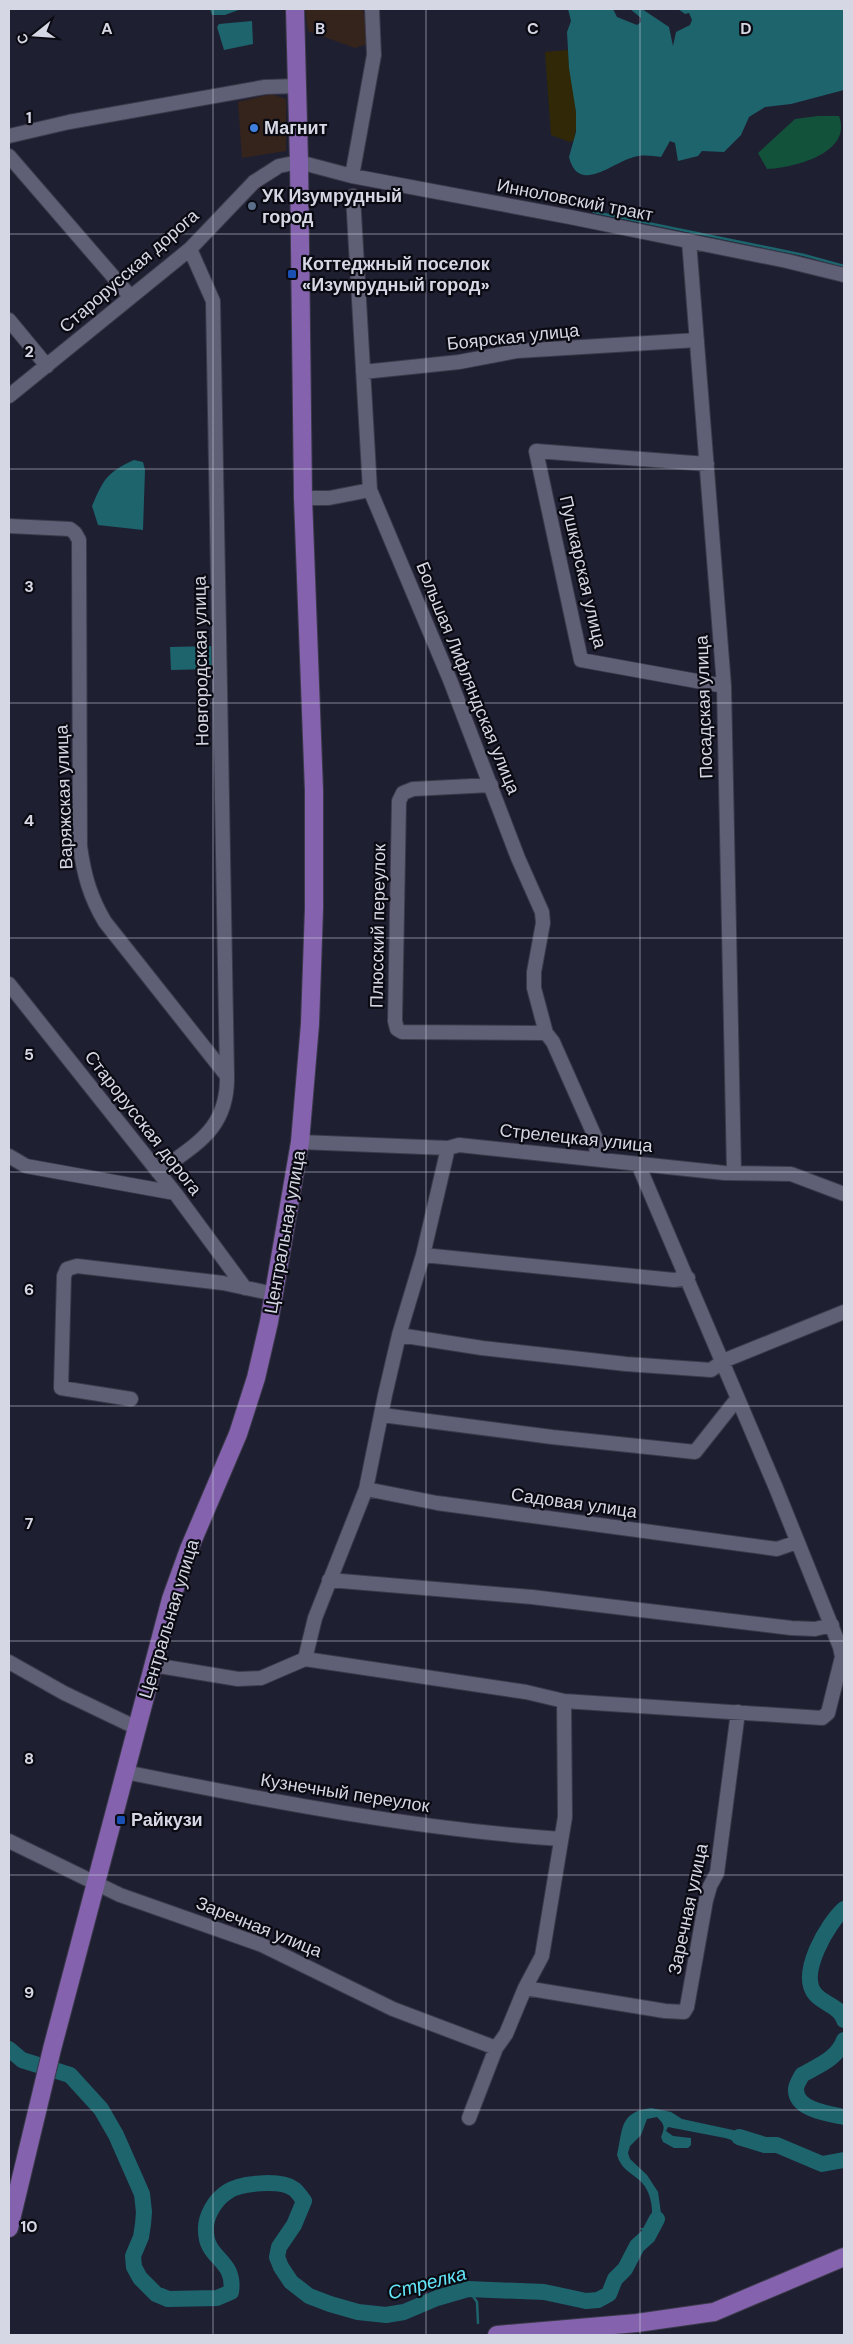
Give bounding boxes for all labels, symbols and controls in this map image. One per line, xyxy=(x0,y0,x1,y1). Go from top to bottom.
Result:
north arrow xyxy=(10,10,60,60)
text: A xyxy=(101,18,113,39)
text: B xyxy=(315,18,325,39)
text: C xyxy=(527,18,539,39)
text: D xyxy=(740,18,752,39)
text: С xyxy=(12,31,33,46)
text: 1 xyxy=(26,107,32,128)
place label: Магнит xyxy=(264,116,328,140)
marker: Магнит xyxy=(248,122,260,134)
street label: Инноловский тракт xyxy=(495,173,655,227)
place label: УК Изумрудный город xyxy=(262,184,402,229)
marker: УК Изумрудный город xyxy=(246,200,258,212)
street label: Старорусская дорога xyxy=(54,203,204,338)
place label: Коттеджный поселок «Изумрудный город» xyxy=(302,252,491,297)
marker: Коттеджный поселок «Изумрудный город» xyxy=(286,268,298,280)
street label: Боярская улица xyxy=(446,318,581,356)
text: 2 xyxy=(24,341,34,362)
street label: Пушкарская улица xyxy=(554,493,612,652)
street label: Большая Лифляндская улица xyxy=(410,558,526,799)
street label: Новгородская улица xyxy=(187,575,214,746)
text: 3 xyxy=(24,576,34,597)
street label: Посадская улица xyxy=(689,634,719,779)
street label: Варяжская улица xyxy=(49,723,79,870)
text: 4 xyxy=(24,810,34,831)
street label: Плюсский переулок xyxy=(365,843,391,1008)
text: 5 xyxy=(24,1044,34,1065)
street label: Старорусская дорога xyxy=(79,1046,208,1201)
street label: Стрелецкая улица xyxy=(498,1118,655,1158)
street label: Центральная улица xyxy=(259,1148,311,1316)
text: 6 xyxy=(24,1279,34,1300)
street label: Садовая улица xyxy=(509,1482,640,1524)
text: 7 xyxy=(25,1513,34,1534)
street label: Центральная улица xyxy=(133,1535,205,1702)
text: 8 xyxy=(24,1748,34,1769)
street label: Кузнечный переулок xyxy=(259,1768,431,1818)
place label: Райкузи xyxy=(131,1808,203,1832)
marker: Райкузи xyxy=(115,1814,127,1826)
street label: Заречная улица xyxy=(662,1840,714,1977)
street label: Заречная улица xyxy=(193,1891,326,1964)
text: 9 xyxy=(24,1982,34,2003)
text: 10 xyxy=(20,2216,38,2237)
water label: Стрелка xyxy=(385,2261,469,2305)

